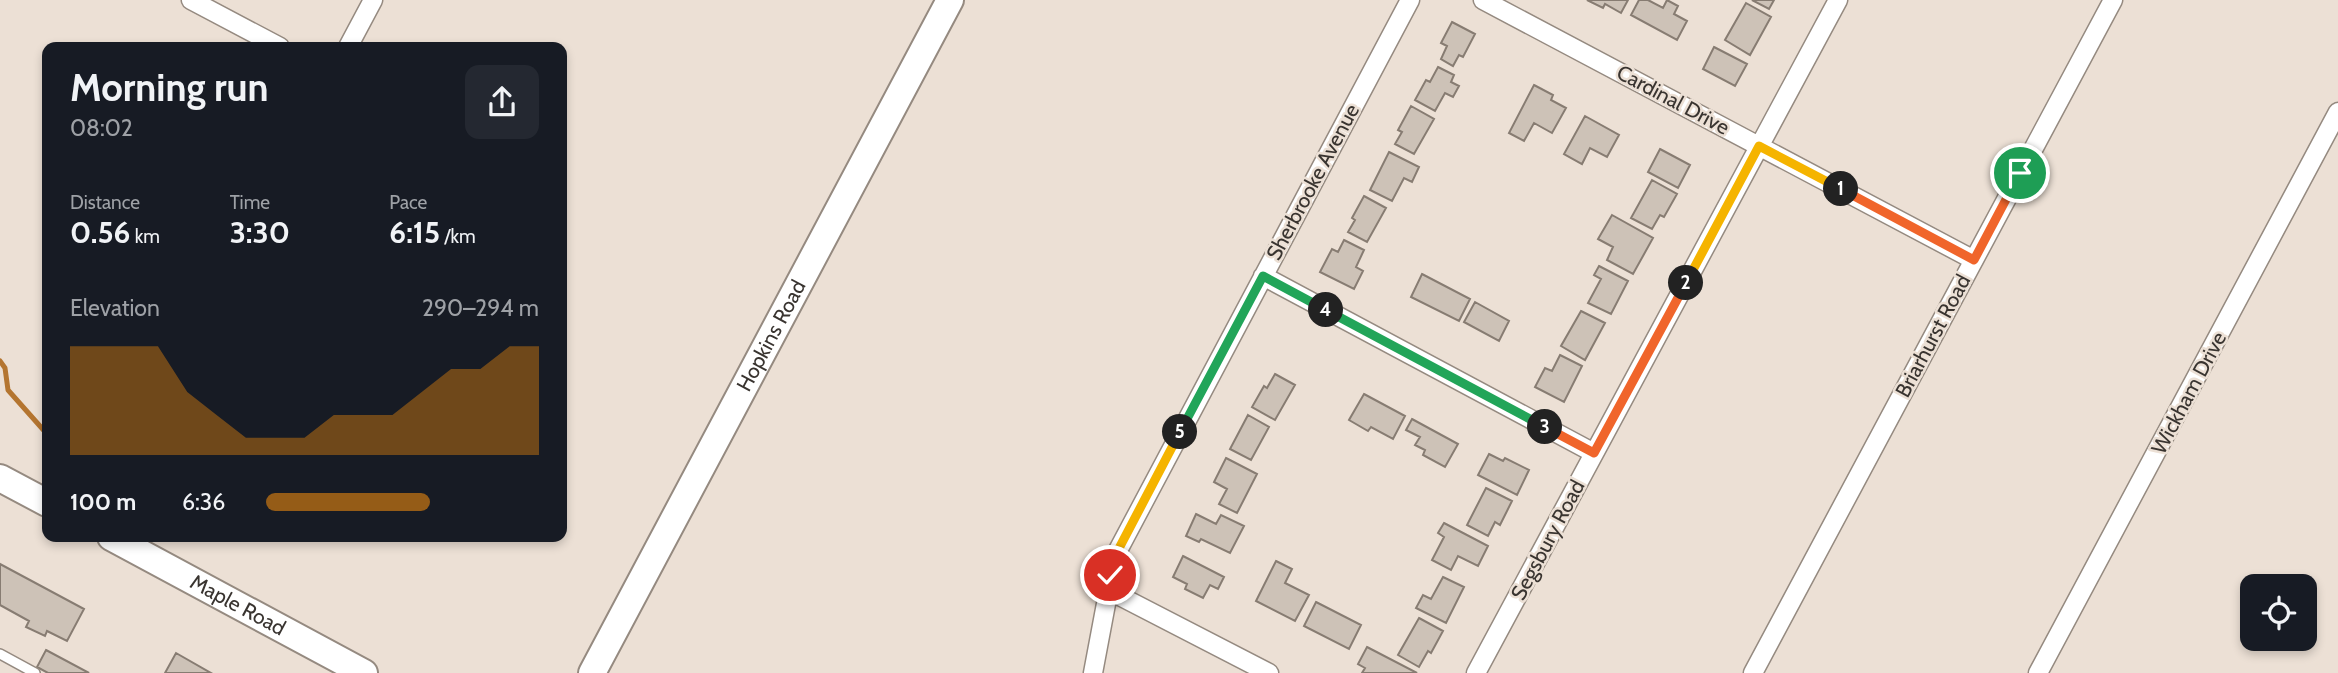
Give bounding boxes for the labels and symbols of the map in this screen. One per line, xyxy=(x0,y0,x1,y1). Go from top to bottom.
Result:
street label: Cardinal Drive xyxy=(1613,59,1734,140)
street label: Sherbrooke Avenue xyxy=(1261,99,1364,264)
pin xyxy=(1990,143,2050,203)
pin: 1 xyxy=(1824,172,1858,206)
pin: 2 xyxy=(1668,266,1704,300)
street label: Briarhurst Road xyxy=(1890,270,1975,401)
street label: Hopkins Road xyxy=(731,276,811,395)
pin: 4 xyxy=(1308,292,1344,328)
street label: Wickham Drive xyxy=(2146,327,2231,458)
pin: 3 xyxy=(1528,410,1562,444)
pin: 5 xyxy=(1162,414,1198,450)
street label: Segsbury Road xyxy=(1505,475,1590,604)
pin xyxy=(1080,545,1140,605)
street label: Maple Road xyxy=(186,569,290,641)

